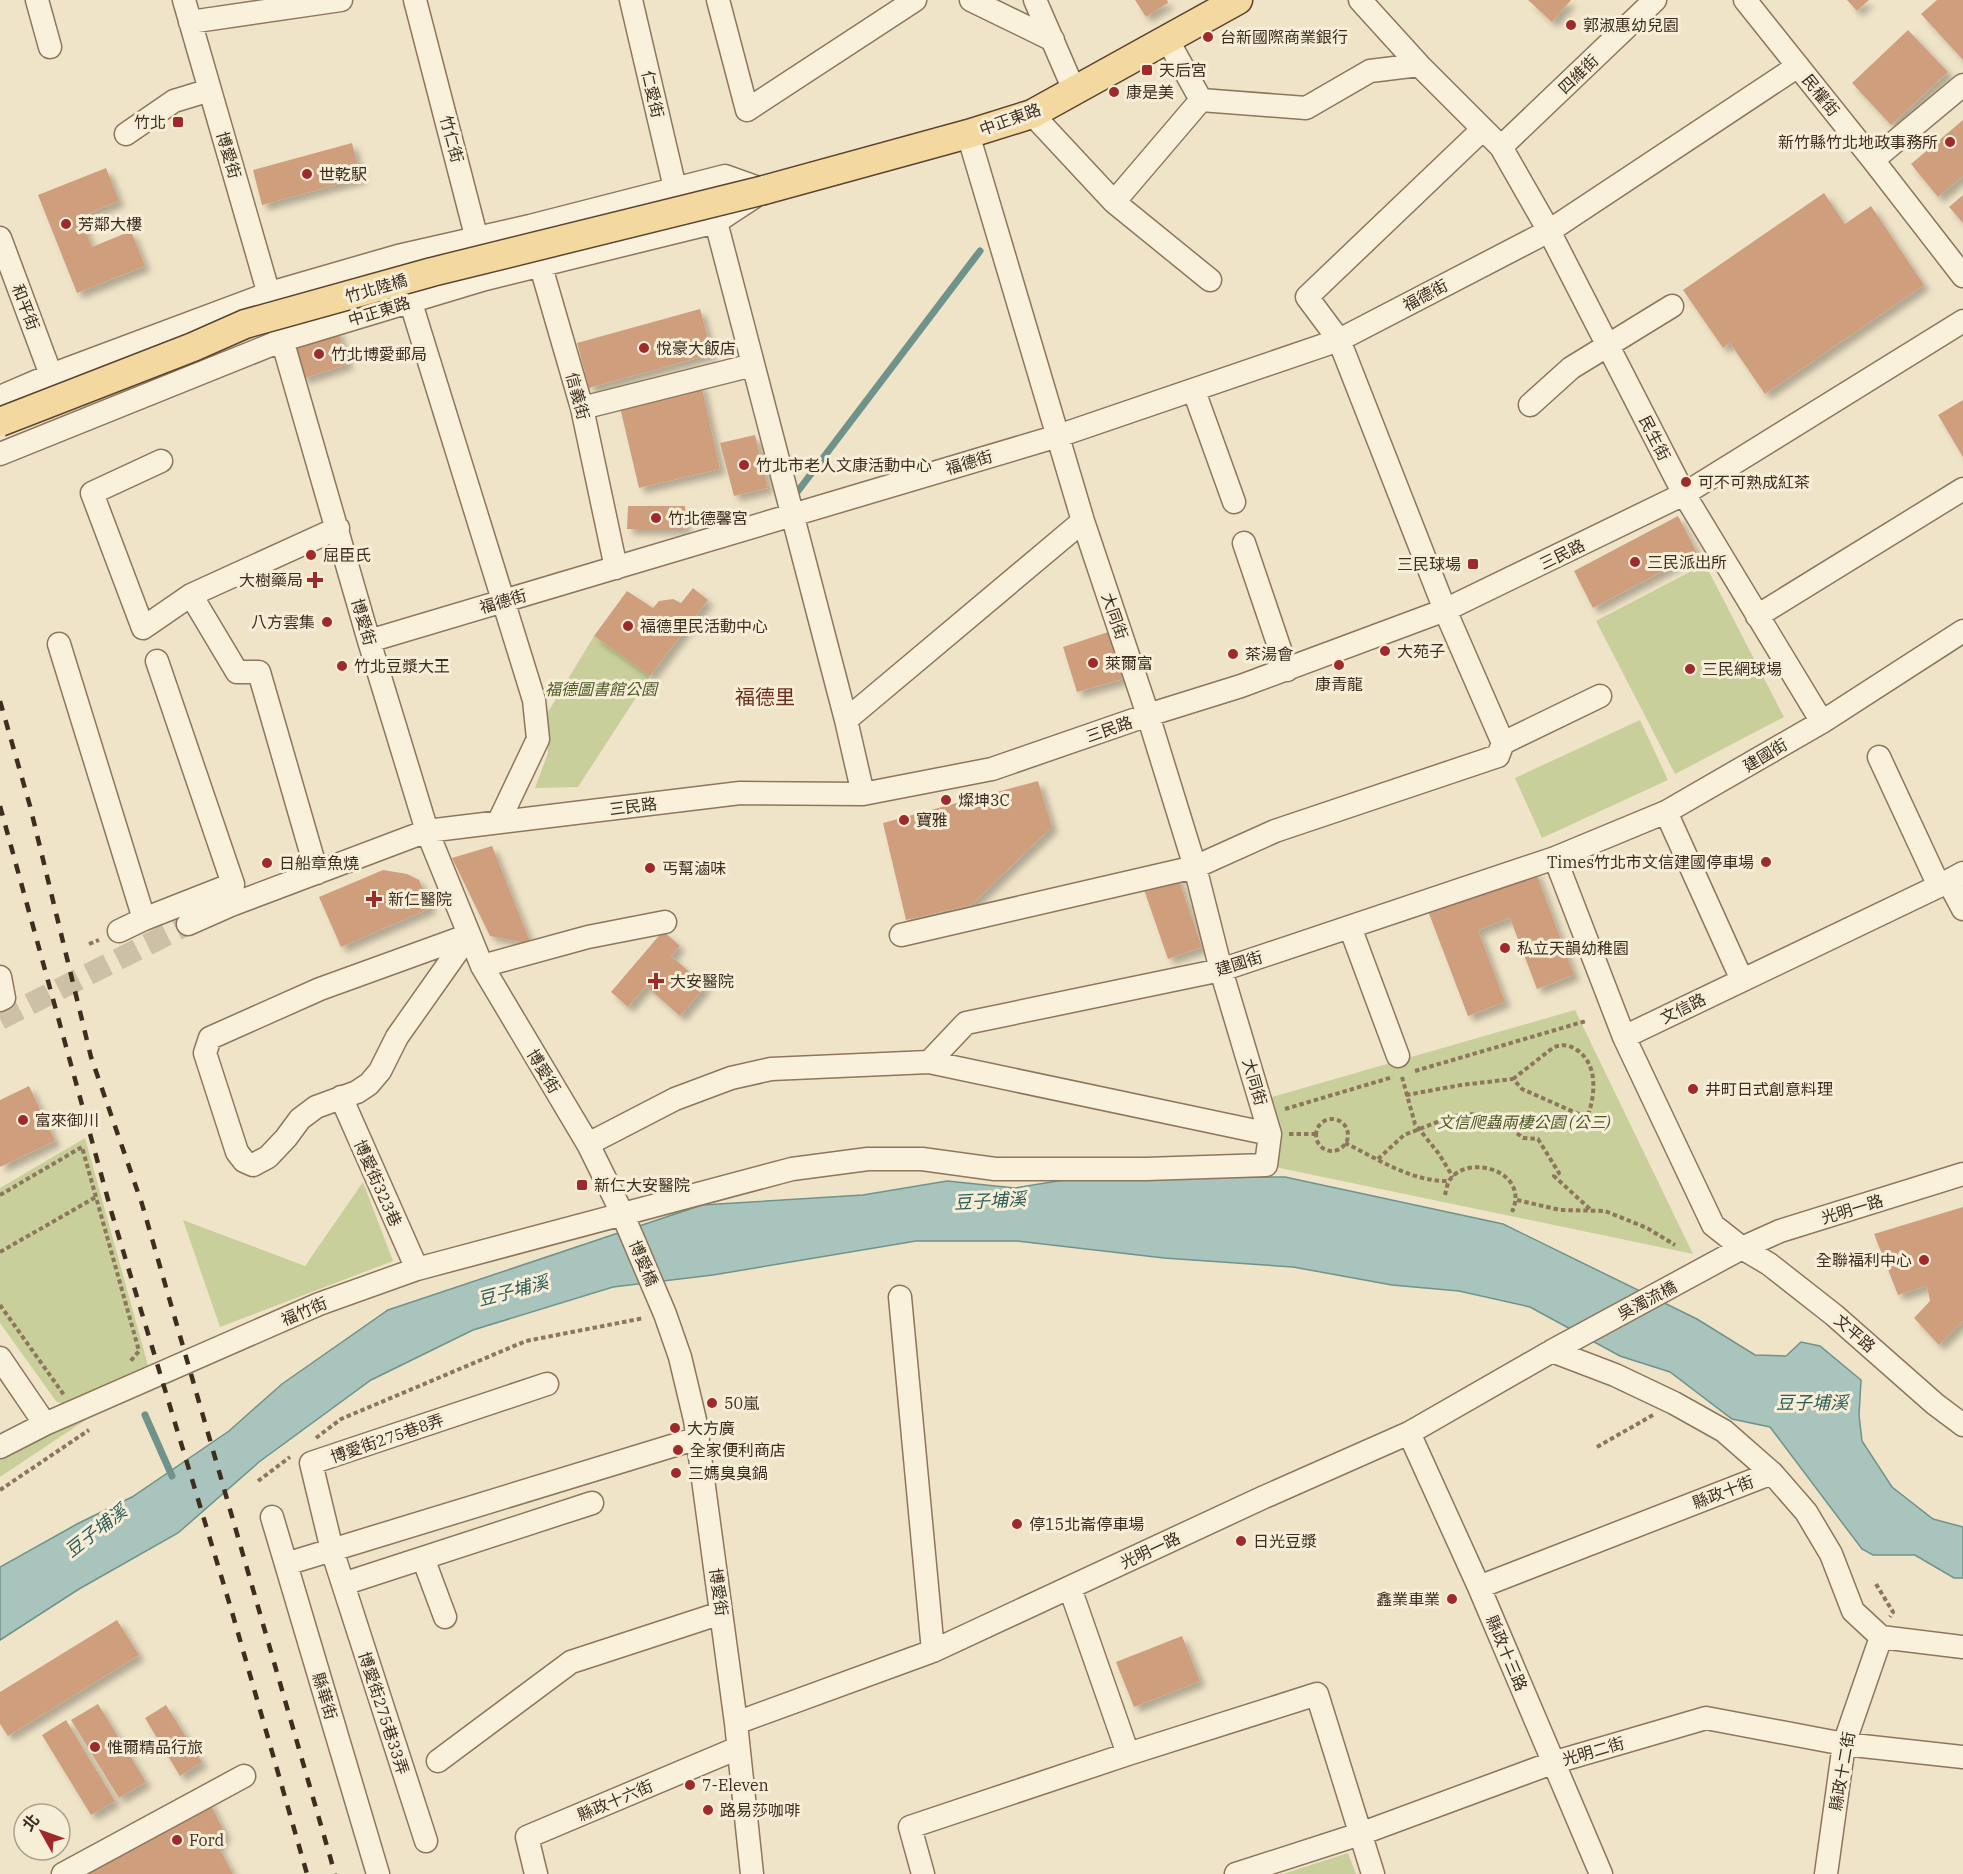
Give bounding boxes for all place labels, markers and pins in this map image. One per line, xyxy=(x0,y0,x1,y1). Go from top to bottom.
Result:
place label: 郭淑惠幼兒園 xyxy=(1583,15,1679,35)
marker: 郭淑惠幼兒園 xyxy=(1564,18,1578,32)
place label: 台新國際商業銀行 xyxy=(1220,27,1348,47)
marker: 台新國際商業銀行 xyxy=(1201,30,1215,44)
place label: 天后宮 xyxy=(1159,60,1207,80)
marker: 天后宮 xyxy=(1140,63,1154,77)
place label: 康是美 xyxy=(1126,82,1174,102)
marker: 康是美 xyxy=(1107,85,1121,99)
place label: 竹北 xyxy=(134,112,166,132)
marker: 竹北 xyxy=(171,115,185,129)
place label: 新竹縣竹北地政事務所 xyxy=(1778,132,1938,152)
marker: 新竹縣竹北地政事務所 xyxy=(1943,135,1957,149)
place label: 世乾駅 xyxy=(319,164,367,184)
marker: 世乾駅 xyxy=(300,167,314,181)
place label: 芳鄰大樓 xyxy=(78,214,142,234)
marker: 芳鄰大樓 xyxy=(59,217,73,231)
place label: 悅豪大飯店 xyxy=(656,338,736,358)
marker: 悅豪大飯店 xyxy=(637,341,651,355)
place label: 竹北博愛郵局 xyxy=(331,344,427,364)
marker: 竹北博愛郵局 xyxy=(312,347,326,361)
place label: 竹北市老人文康活動中心 xyxy=(756,455,932,475)
marker: 竹北市老人文康活動中心 xyxy=(737,458,751,472)
place label: 可不可熟成紅茶 xyxy=(1698,472,1810,492)
marker: 可不可熟成紅茶 xyxy=(1679,475,1693,489)
place label: 竹北德馨宮 xyxy=(668,508,748,528)
marker: 竹北德馨宮 xyxy=(649,511,663,525)
place label: 屈臣氏 xyxy=(323,545,371,565)
marker: 屈臣氏 xyxy=(304,548,318,562)
place label: 三民派出所 xyxy=(1647,552,1727,572)
place label: 三民球場 xyxy=(1397,554,1461,574)
marker: 三民派出所 xyxy=(1628,555,1642,569)
marker: 三民球場 xyxy=(1466,557,1480,571)
place label: 大樹藥局 xyxy=(239,570,303,590)
marker: 大樹藥局 xyxy=(308,573,322,587)
place label: 八方雲集 xyxy=(251,612,315,632)
marker: 八方雲集 xyxy=(320,615,334,629)
place label: 福德里民活動中心 xyxy=(640,616,768,636)
marker: 福德里民活動中心 xyxy=(621,619,635,633)
place label: 大苑子 xyxy=(1397,641,1445,661)
place label: 茶湯會 xyxy=(1245,644,1293,664)
marker: 大苑子 xyxy=(1378,644,1392,658)
marker: 茶湯會 xyxy=(1226,647,1240,661)
place label: 萊爾富 xyxy=(1105,653,1153,673)
place label: 竹北豆漿大王 xyxy=(354,656,450,676)
marker: 萊爾富 xyxy=(1086,656,1100,670)
marker: 康青龍 xyxy=(1332,658,1346,672)
marker: 竹北豆漿大王 xyxy=(335,659,349,673)
place label: 三民網球場 xyxy=(1702,659,1782,679)
marker: 三民網球場 xyxy=(1683,662,1697,676)
place label: 康青龍 xyxy=(1315,674,1363,694)
place label: 燦坤3C xyxy=(958,790,1010,810)
marker: 燦坤3C xyxy=(939,793,953,807)
place label: 寶雅 xyxy=(916,810,948,830)
marker: 寶雅 xyxy=(897,813,911,827)
place label: Times竹北市文信建國停車場 xyxy=(1547,852,1754,872)
place label: 日船章魚燒 xyxy=(279,853,359,873)
marker: Times竹北市文信建國停車場 xyxy=(1759,855,1773,869)
marker: 日船章魚燒 xyxy=(260,856,274,870)
place label: 丐幫滷味 xyxy=(662,858,726,878)
marker: 丐幫滷味 xyxy=(643,861,657,875)
place label: 新仁醫院 xyxy=(388,889,452,909)
marker: 新仁醫院 xyxy=(365,890,383,908)
place label: 私立天韻幼稚園 xyxy=(1517,938,1629,958)
marker: 私立天韻幼稚園 xyxy=(1498,941,1512,955)
place label: 大安醫院 xyxy=(670,971,734,991)
marker: 大安醫院 xyxy=(647,972,665,990)
place label: 井町日式創意料理 xyxy=(1705,1079,1833,1099)
marker: 井町日式創意料理 xyxy=(1686,1082,1700,1096)
place label: 富來御川 xyxy=(35,1110,99,1130)
marker: 富來御川 xyxy=(16,1113,30,1127)
place label: 新仁大安醫院 xyxy=(594,1175,690,1195)
marker: 新仁大安醫院 xyxy=(575,1178,589,1192)
place label: 全聯福利中心 xyxy=(1816,1250,1912,1270)
marker: 全聯福利中心 xyxy=(1917,1253,1931,1267)
place label: 50嵐 xyxy=(724,1393,759,1413)
marker: 50嵐 xyxy=(705,1396,719,1410)
place label: 大方廣 xyxy=(687,1418,735,1438)
marker: 大方廣 xyxy=(668,1421,682,1435)
place label: 全家便利商店 xyxy=(690,1440,786,1460)
marker: 全家便利商店 xyxy=(671,1443,685,1457)
place label: 三媽臭臭鍋 xyxy=(688,1463,768,1483)
marker: 三媽臭臭鍋 xyxy=(669,1466,683,1480)
place label: 停15北崙停車場 xyxy=(1029,1514,1144,1534)
marker: 停15北崙停車場 xyxy=(1010,1517,1024,1531)
place label: 日光豆漿 xyxy=(1253,1531,1317,1551)
marker: 日光豆漿 xyxy=(1234,1534,1248,1548)
place label: 鑫業車業 xyxy=(1376,1589,1440,1609)
marker: 鑫業車業 xyxy=(1445,1592,1459,1606)
place label: 惟爾精品行旅 xyxy=(107,1737,203,1757)
marker: 惟爾精品行旅 xyxy=(88,1740,102,1754)
place label: 7-Eleven xyxy=(702,1775,769,1795)
marker: 7-Eleven xyxy=(683,1778,697,1792)
place label: 路易莎咖啡 xyxy=(720,1800,800,1820)
marker: 路易莎咖啡 xyxy=(701,1803,715,1817)
place label: Ford xyxy=(189,1830,224,1850)
marker: Ford xyxy=(170,1833,184,1847)

